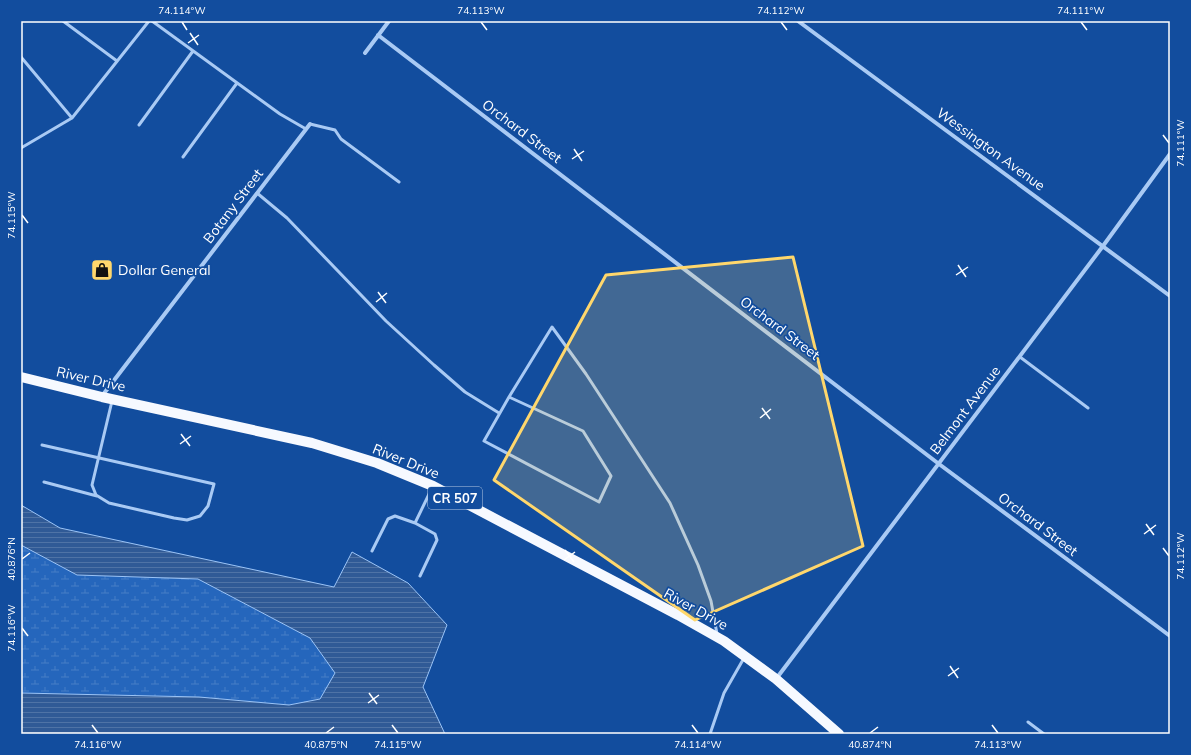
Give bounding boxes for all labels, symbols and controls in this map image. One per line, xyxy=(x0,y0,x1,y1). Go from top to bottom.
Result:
text: 74.114°W xyxy=(158,4,206,17)
text: 74.113°W xyxy=(457,4,505,17)
text: 74.112°W xyxy=(757,4,805,17)
text: 74.111°W xyxy=(1057,4,1105,17)
street label: Orchard Street xyxy=(479,95,565,167)
street label: Wessington Avenue xyxy=(933,104,1049,194)
text: 74.111°W xyxy=(1174,119,1187,167)
street label: Botany Street xyxy=(199,165,267,247)
text: 74.115°W xyxy=(5,191,18,239)
shop icon: Dollar General xyxy=(89,257,115,283)
place label: Dollar General xyxy=(118,261,211,279)
street label: Orchard Street xyxy=(737,292,823,364)
street label: River Drive xyxy=(55,362,127,396)
street label: Belmont Avenue xyxy=(926,362,1004,458)
street label: River Drive xyxy=(370,439,442,483)
road number: CR 507 xyxy=(428,487,482,509)
street label: Orchard Street xyxy=(995,488,1081,560)
text: 74.112°W xyxy=(1174,532,1187,580)
text: 40.876°N xyxy=(5,537,18,581)
street label: River Drive xyxy=(661,584,731,634)
text: 74.116°W xyxy=(5,604,18,652)
text: 74.116°W xyxy=(74,738,122,751)
text: 40.875°N xyxy=(304,738,348,751)
text: 74.115°W xyxy=(374,738,422,751)
text: 74.114°W xyxy=(674,738,722,751)
text: 40.874°N xyxy=(848,738,892,751)
text: 74.113°W xyxy=(974,738,1022,751)

